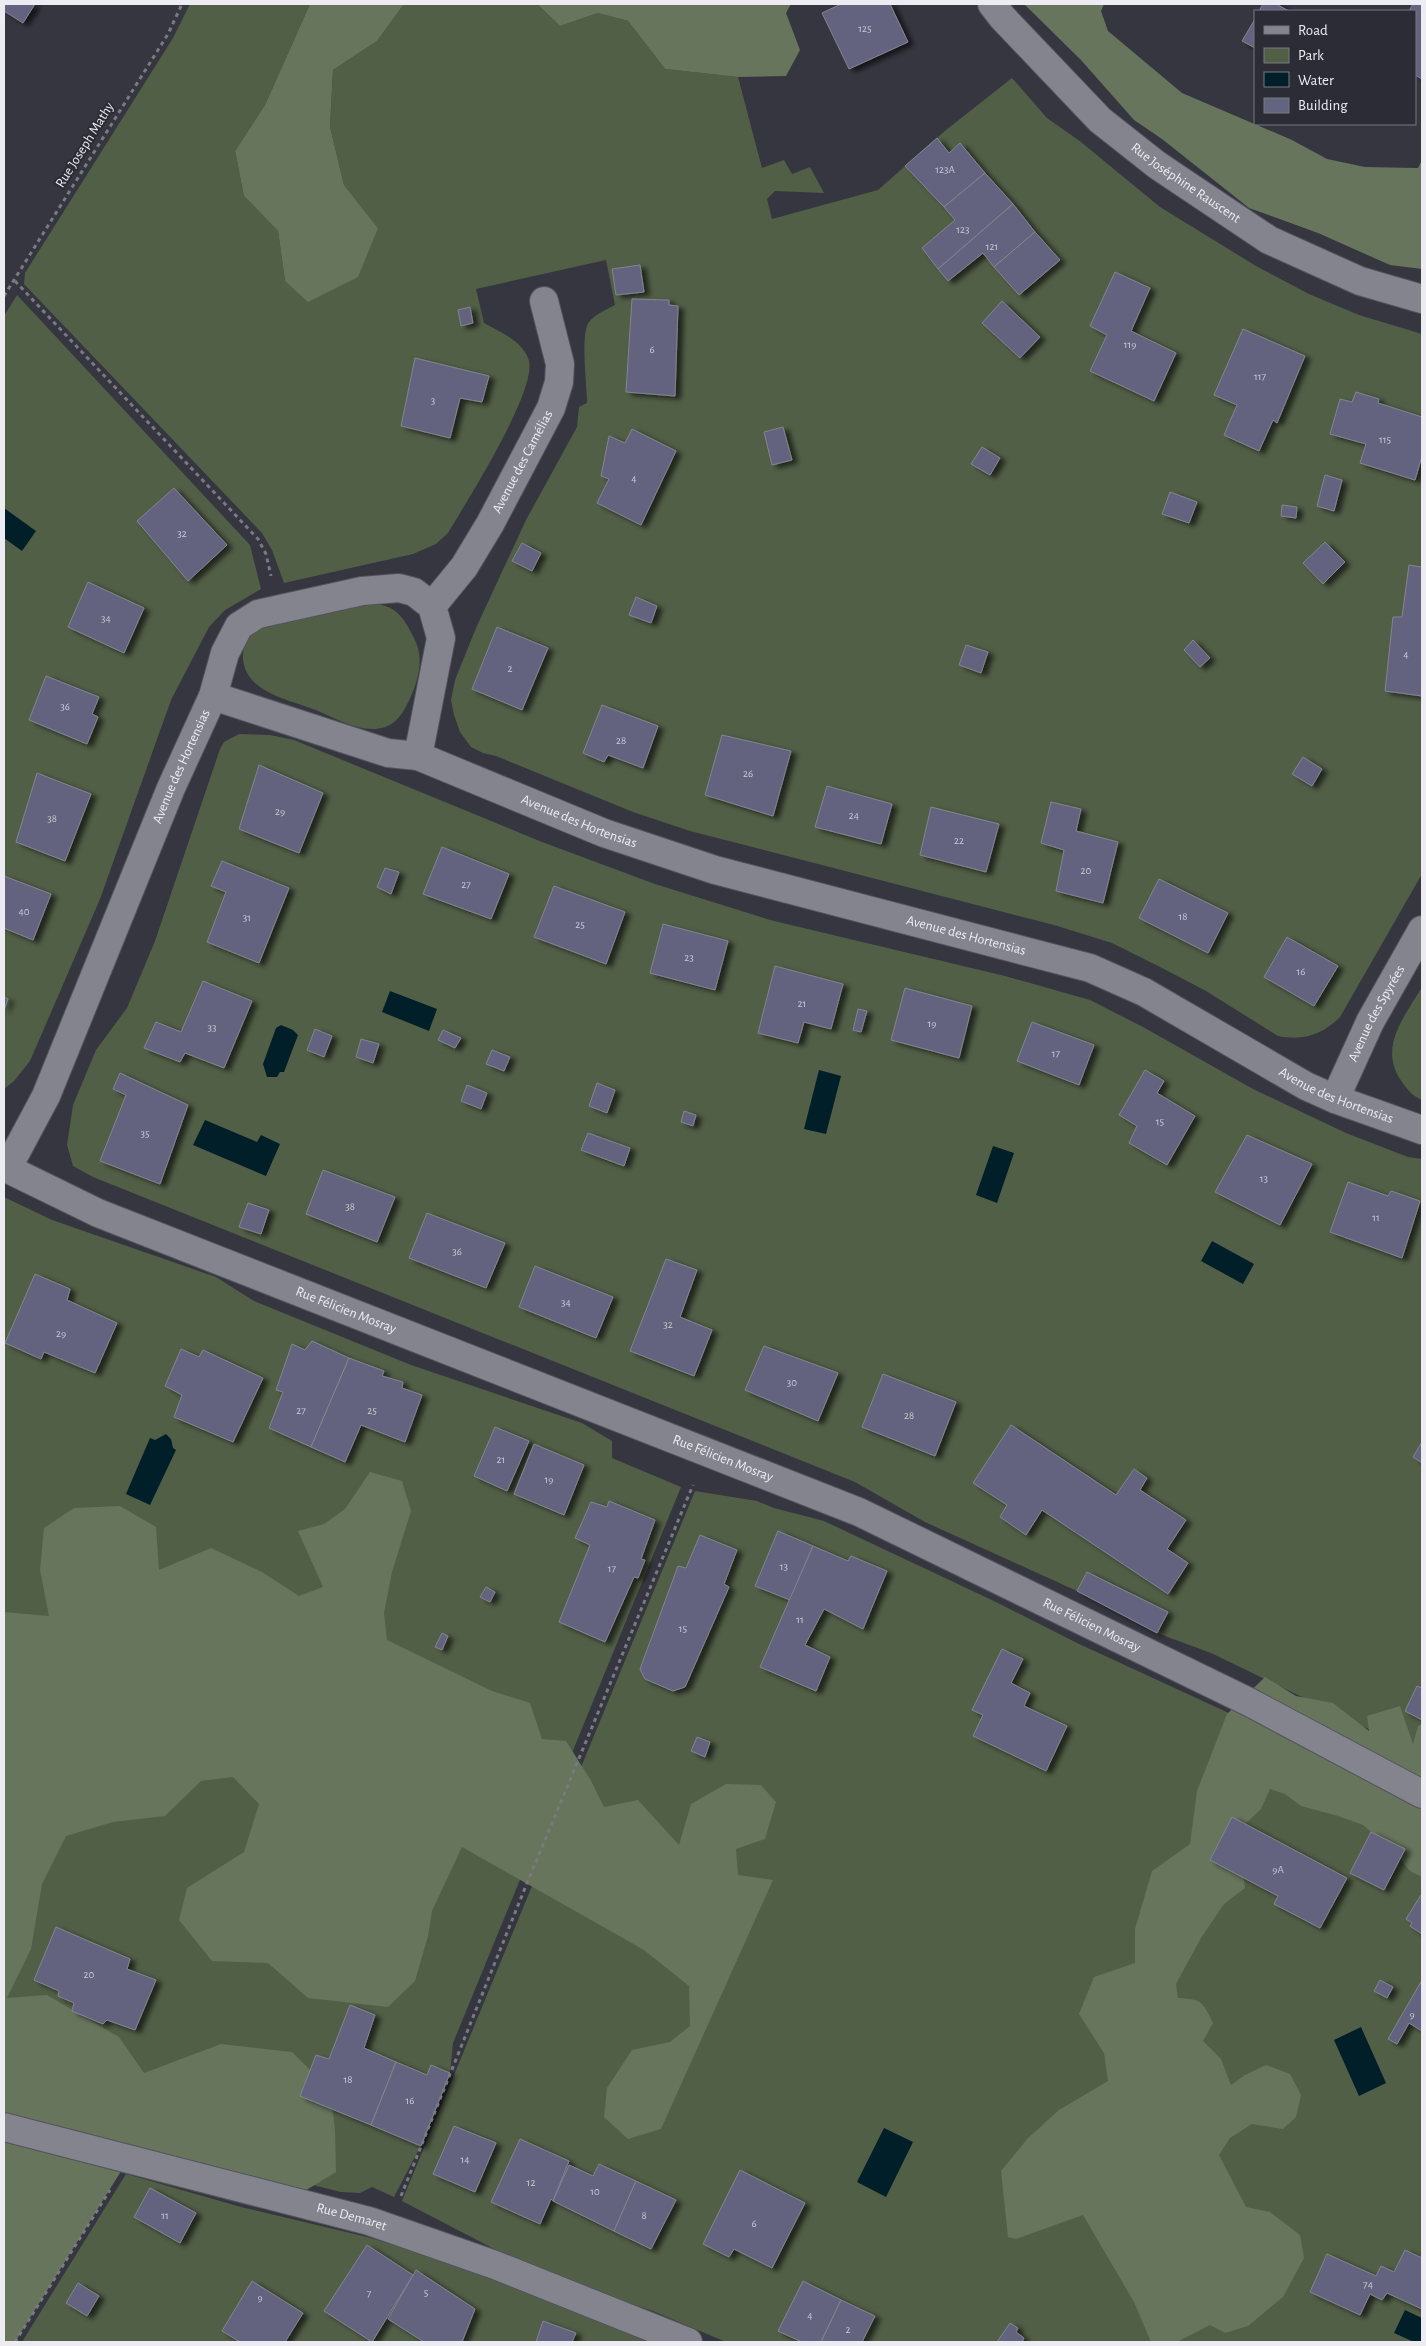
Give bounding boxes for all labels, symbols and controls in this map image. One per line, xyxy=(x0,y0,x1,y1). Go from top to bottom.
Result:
legend xyxy=(1254,10,1416,125)
house number: 125 xyxy=(858,23,872,34)
text: Road xyxy=(1298,23,1328,38)
text: Park xyxy=(1298,48,1324,63)
text: Water xyxy=(1298,73,1334,88)
text: Building xyxy=(1298,98,1348,113)
street label: Rue Joseph Mathy xyxy=(53,100,117,190)
street label: Rue Joséphine Rauscent xyxy=(1128,140,1243,226)
house number: 123A xyxy=(935,164,955,175)
house number: 123 xyxy=(956,224,970,235)
house number: 121 xyxy=(986,241,998,252)
house number: 119 xyxy=(1124,339,1136,350)
house number: 6 xyxy=(649,344,655,355)
house number: 117 xyxy=(1254,371,1266,382)
house number: 3 xyxy=(431,395,436,406)
street label: Avenue des Camélias xyxy=(490,408,555,516)
house number: 115 xyxy=(1379,434,1391,445)
house number: 4 xyxy=(631,473,637,484)
house number: 32 xyxy=(177,528,187,539)
house number: 34 xyxy=(101,613,111,624)
house number: 4 xyxy=(1403,649,1409,660)
house number: 2 xyxy=(507,663,513,674)
house number: 36 xyxy=(60,701,70,712)
street label: Avenue des Hortensias xyxy=(150,707,213,826)
house number: 28 xyxy=(616,735,626,746)
house number: 26 xyxy=(743,768,753,779)
street label: Avenue des Hortensias xyxy=(519,792,639,850)
house number: 29 xyxy=(275,806,285,817)
house number: 24 xyxy=(849,810,859,821)
house number: 38 xyxy=(47,813,57,824)
house number: 22 xyxy=(954,835,964,846)
house number: 20 xyxy=(1081,865,1092,876)
house number: 27 xyxy=(461,879,471,890)
house number: 40 xyxy=(18,906,30,917)
house number: 18 xyxy=(1179,911,1188,922)
house number: 31 xyxy=(243,912,251,923)
street label: Avenue des Hortensias xyxy=(905,913,1027,958)
house number: 25 xyxy=(575,919,585,930)
house number: 23 xyxy=(684,952,694,963)
street label: Avenue des Spyrées xyxy=(1346,963,1407,1064)
house number: 16 xyxy=(1297,966,1305,977)
house number: 21 xyxy=(798,998,806,1009)
house number: 19 xyxy=(928,1018,936,1029)
house number: 33 xyxy=(207,1022,217,1033)
house number: 17 xyxy=(1052,1048,1061,1059)
street label: Avenue des Hortensias xyxy=(1276,1065,1395,1126)
house number: 15 xyxy=(1156,1116,1165,1127)
house number: 35 xyxy=(140,1128,150,1139)
house number: 13 xyxy=(1260,1173,1269,1184)
house number: 38 xyxy=(345,1201,355,1212)
house number: 11 xyxy=(1372,1212,1380,1223)
house number: 36 xyxy=(452,1246,462,1257)
street label: Rue Félicien Mosray xyxy=(294,1284,398,1336)
house number: 34 xyxy=(561,1297,571,1308)
house number: 32 xyxy=(663,1319,673,1330)
house number: 29 xyxy=(56,1328,66,1339)
house number: 30 xyxy=(787,1377,797,1388)
house number: 27 xyxy=(296,1405,306,1416)
house number: 25 xyxy=(367,1405,377,1416)
house number: 28 xyxy=(904,1410,914,1421)
street label: Rue Félicien Mosray xyxy=(671,1432,775,1485)
house number: 21 xyxy=(497,1454,505,1465)
house number: 19 xyxy=(545,1474,553,1485)
house number: 13 xyxy=(780,1561,789,1572)
house number: 17 xyxy=(608,1563,617,1574)
street label: Rue Félicien Mosray xyxy=(1041,1596,1143,1655)
house number: 11 xyxy=(796,1614,804,1625)
house number: 15 xyxy=(679,1623,688,1634)
house number: 9A xyxy=(1272,1864,1284,1875)
house number: 20 xyxy=(84,1969,95,1980)
house number: 9 xyxy=(1409,2009,1415,2020)
house number: 18 xyxy=(344,2074,353,2085)
house number: 16 xyxy=(406,2095,414,2106)
house number: 14 xyxy=(460,2154,470,2165)
house number: 12 xyxy=(527,2177,535,2188)
house number: 10 xyxy=(590,2186,600,2197)
street label: Rue Demaret xyxy=(315,2201,389,2234)
house number: 11 xyxy=(161,2210,169,2221)
house number: 8 xyxy=(641,2210,647,2221)
house number: 6 xyxy=(751,2218,757,2229)
house number: 74 xyxy=(1363,2279,1373,2290)
house number: 5 xyxy=(424,2287,429,2298)
house number: 7 xyxy=(367,2288,372,2299)
house number: 9 xyxy=(257,2292,263,2303)
house number: 4 xyxy=(807,2310,813,2321)
house number: 2 xyxy=(845,2324,851,2335)

